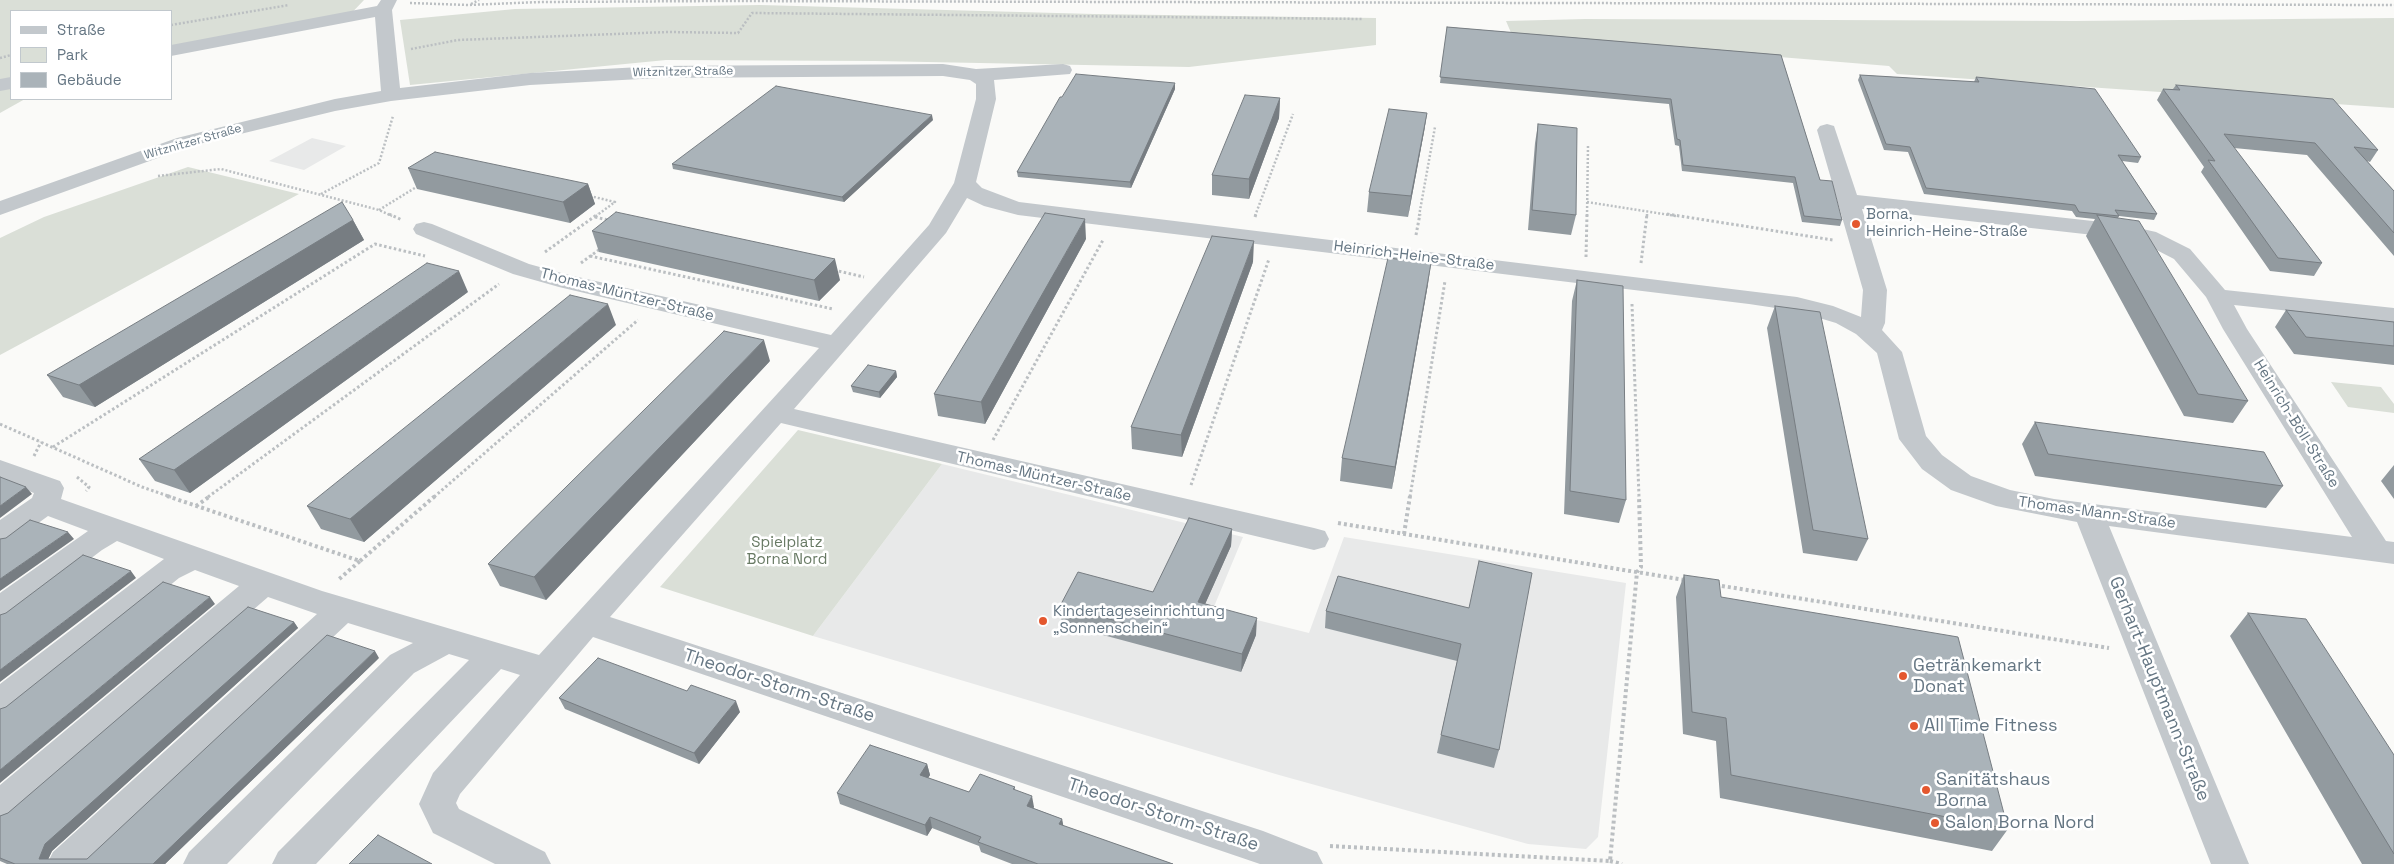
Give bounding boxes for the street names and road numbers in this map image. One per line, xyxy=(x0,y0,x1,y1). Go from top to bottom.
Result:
street label: Witznitzer Straße xyxy=(633,64,733,80)
street label: Witznitzer Straße xyxy=(143,121,243,163)
street label: Heinrich-Heine-Straße xyxy=(1333,237,1495,275)
street label: Thomas-Müntzer-Straße xyxy=(538,265,716,325)
street label: Heinrich-Böll-Straße xyxy=(2249,357,2343,491)
street label: Thomas-Müntzer-Straße xyxy=(955,448,1133,506)
street label: Thomas-Mann-Straße xyxy=(2017,493,2177,533)
street label: Gerhart-Hauptmann-Straße xyxy=(2104,574,2214,804)
street label: Theodor-Storm-Straße xyxy=(681,645,877,727)
street label: Theodor-Storm-Straße xyxy=(1065,774,1261,856)

